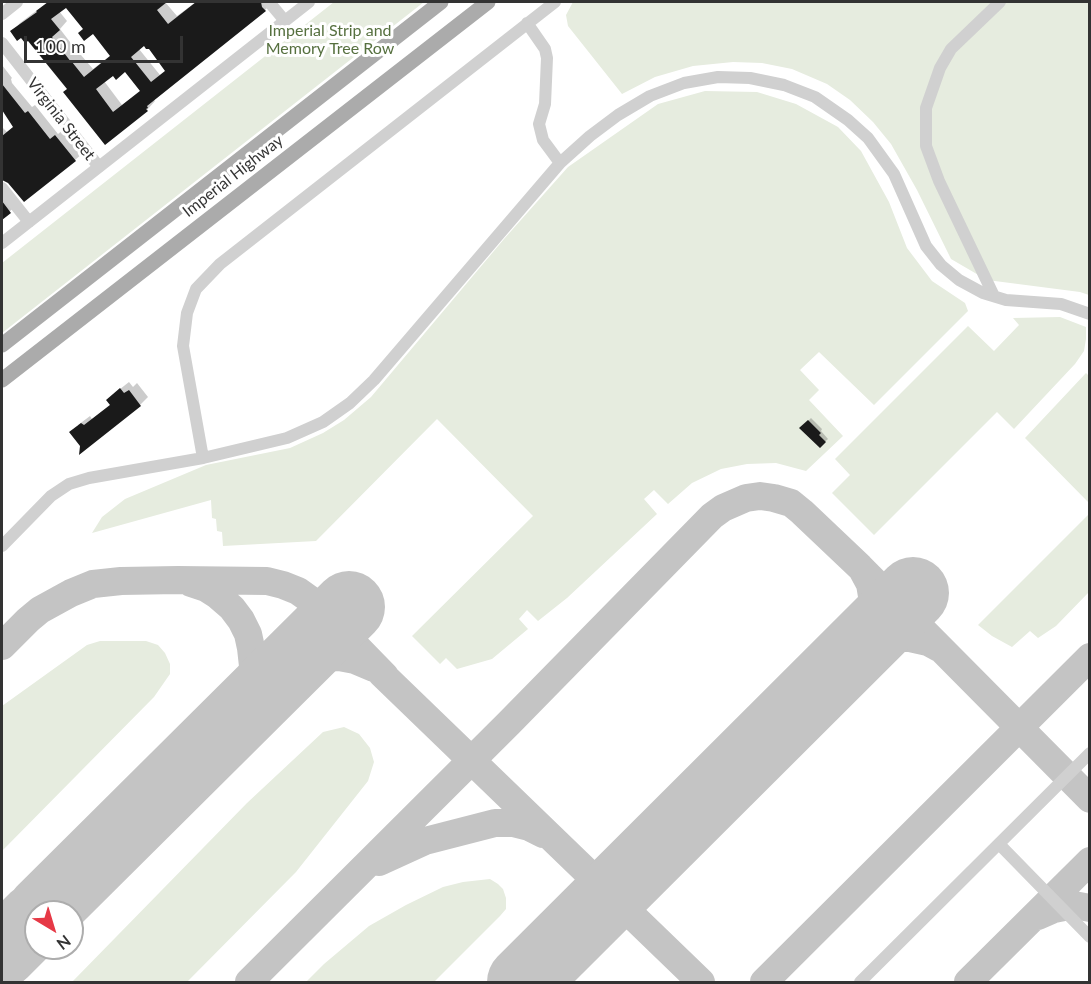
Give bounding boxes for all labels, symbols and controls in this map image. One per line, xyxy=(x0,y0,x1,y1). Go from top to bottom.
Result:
park label: Imperial Strip and Memory Tree Row xyxy=(266,21,394,59)
scale bar xyxy=(27,24,186,62)
text: 100 m xyxy=(35,35,86,57)
street label: Virginia Street xyxy=(23,74,99,164)
street label: Imperial Highway xyxy=(179,131,287,221)
north arrow xyxy=(24,900,84,960)
text: N xyxy=(53,932,75,954)

